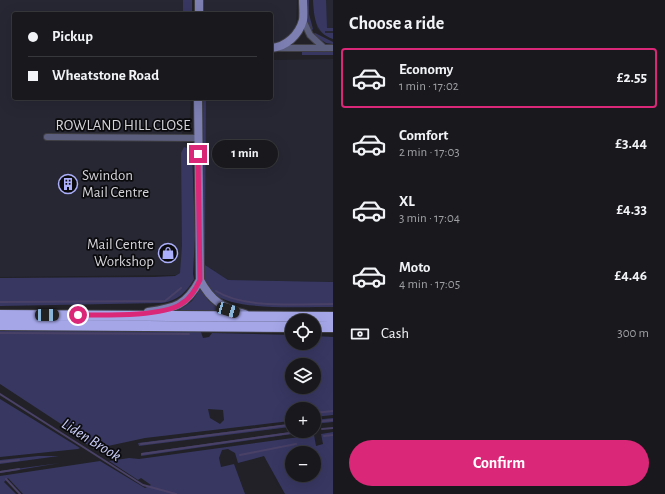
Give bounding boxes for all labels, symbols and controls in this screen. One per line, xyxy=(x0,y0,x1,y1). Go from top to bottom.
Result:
text: Choose a ride xyxy=(349,15,444,33)
text: Pickup xyxy=(52,29,93,44)
icon: car xyxy=(351,60,387,96)
text: Economy xyxy=(399,62,453,77)
text: Wheatstone Road xyxy=(52,68,159,83)
text: £2.55 xyxy=(617,70,647,85)
text: 1 min · 17:02 xyxy=(399,80,459,93)
street label: ROWLAND HILL CLOSE xyxy=(56,118,190,133)
icon: car xyxy=(351,126,387,162)
text: Comfort xyxy=(399,128,448,143)
text: £3.44 xyxy=(615,136,647,151)
callout: 1 min xyxy=(212,140,278,168)
route end xyxy=(189,145,207,163)
text: 2 min · 17:03 xyxy=(399,146,460,159)
text: 1 min xyxy=(231,147,259,160)
place label: Swindon Mail Centre xyxy=(82,168,149,200)
building icon: Swindon Mail Centre xyxy=(57,173,79,195)
icon: car xyxy=(351,192,387,228)
text: XL xyxy=(399,194,415,209)
text: £4.33 xyxy=(616,202,647,217)
text: 3 min · 17:04 xyxy=(399,212,460,225)
place label: Mail Centre Workshop xyxy=(87,237,154,269)
shop icon: Mail Centre Workshop xyxy=(157,242,179,264)
icon: car xyxy=(351,258,387,294)
text: Moto xyxy=(399,260,431,275)
text: £4.46 xyxy=(615,268,647,283)
text: 4 min · 17:05 xyxy=(399,278,460,291)
car xyxy=(215,301,241,319)
route start xyxy=(69,306,87,324)
car xyxy=(35,309,59,321)
map controls xyxy=(285,314,321,482)
button: locate xyxy=(285,314,321,350)
icon: cash xyxy=(349,323,371,345)
text: Cash xyxy=(381,326,409,341)
text: 300 m xyxy=(617,327,649,340)
button: layers xyxy=(285,358,321,394)
button: + xyxy=(285,402,321,438)
water label: Liden Brook xyxy=(59,415,124,464)
button: Confirm xyxy=(349,440,649,486)
button: − xyxy=(285,446,321,482)

